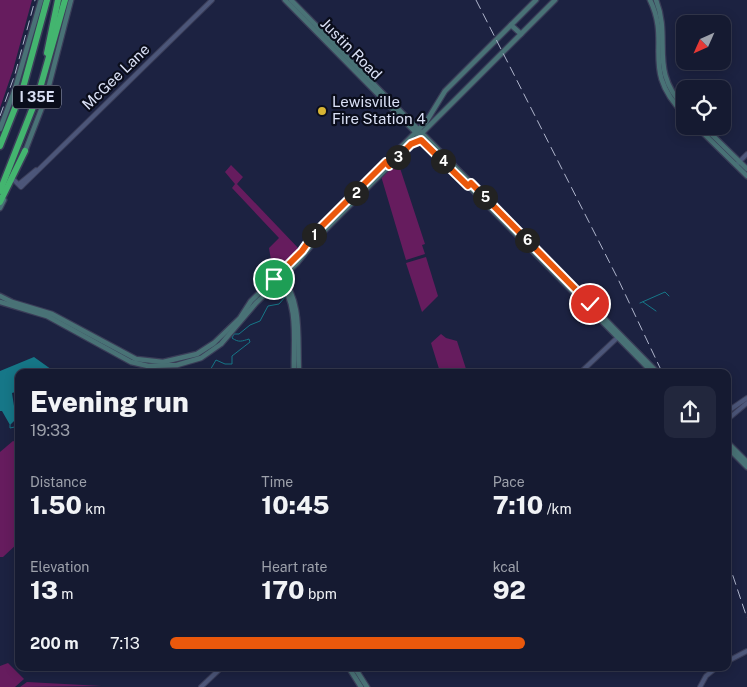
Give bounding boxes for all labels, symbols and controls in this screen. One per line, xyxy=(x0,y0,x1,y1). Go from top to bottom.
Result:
street label: Justin Road xyxy=(317,15,385,83)
north arrow xyxy=(676,15,731,70)
map controls xyxy=(676,15,731,135)
street label: McGee Lane xyxy=(79,40,153,113)
button: locate xyxy=(676,80,731,135)
road number: I 35E xyxy=(13,85,61,108)
place label: Lewisville Fire Station 4 xyxy=(332,93,426,127)
marker: Lewisville Fire Station 4 xyxy=(316,105,328,117)
pin: 3 xyxy=(386,144,410,170)
pin: 4 xyxy=(430,148,456,174)
text: 3 xyxy=(394,149,403,165)
text: 4 xyxy=(439,153,448,169)
pin: 2 xyxy=(344,180,368,206)
pin: 5 xyxy=(472,184,498,210)
text: 2 xyxy=(352,185,361,201)
text: 5 xyxy=(481,189,490,205)
pin: 1 xyxy=(302,222,326,248)
text: 1 xyxy=(312,227,318,243)
pin: 6 xyxy=(514,228,540,252)
text: 6 xyxy=(523,232,532,248)
pin xyxy=(253,258,295,300)
icon: arrive xyxy=(260,265,288,293)
pin xyxy=(569,283,611,325)
icon: check xyxy=(576,290,604,318)
text: Evening run xyxy=(30,385,189,418)
button: share xyxy=(664,386,716,438)
text: 19:33 xyxy=(30,421,70,440)
text: Distance xyxy=(30,474,87,490)
text: Time xyxy=(261,474,293,490)
text: Pace xyxy=(493,474,525,490)
text: 1.50 xyxy=(30,490,82,520)
text: 10:45 xyxy=(261,490,330,520)
text: 7:10 xyxy=(493,490,543,520)
text: km xyxy=(82,501,105,517)
text: /km xyxy=(543,501,572,517)
text: Elevation xyxy=(30,559,89,575)
text: Heart rate xyxy=(261,559,328,575)
text: kcal xyxy=(493,559,520,575)
text: 13 xyxy=(30,575,58,605)
text: 170 xyxy=(261,575,305,605)
text: 92 xyxy=(493,575,526,605)
text: m xyxy=(58,586,73,602)
text: bpm xyxy=(305,586,337,602)
text: 200 m xyxy=(30,634,79,653)
text: 7:13 xyxy=(110,634,140,653)

